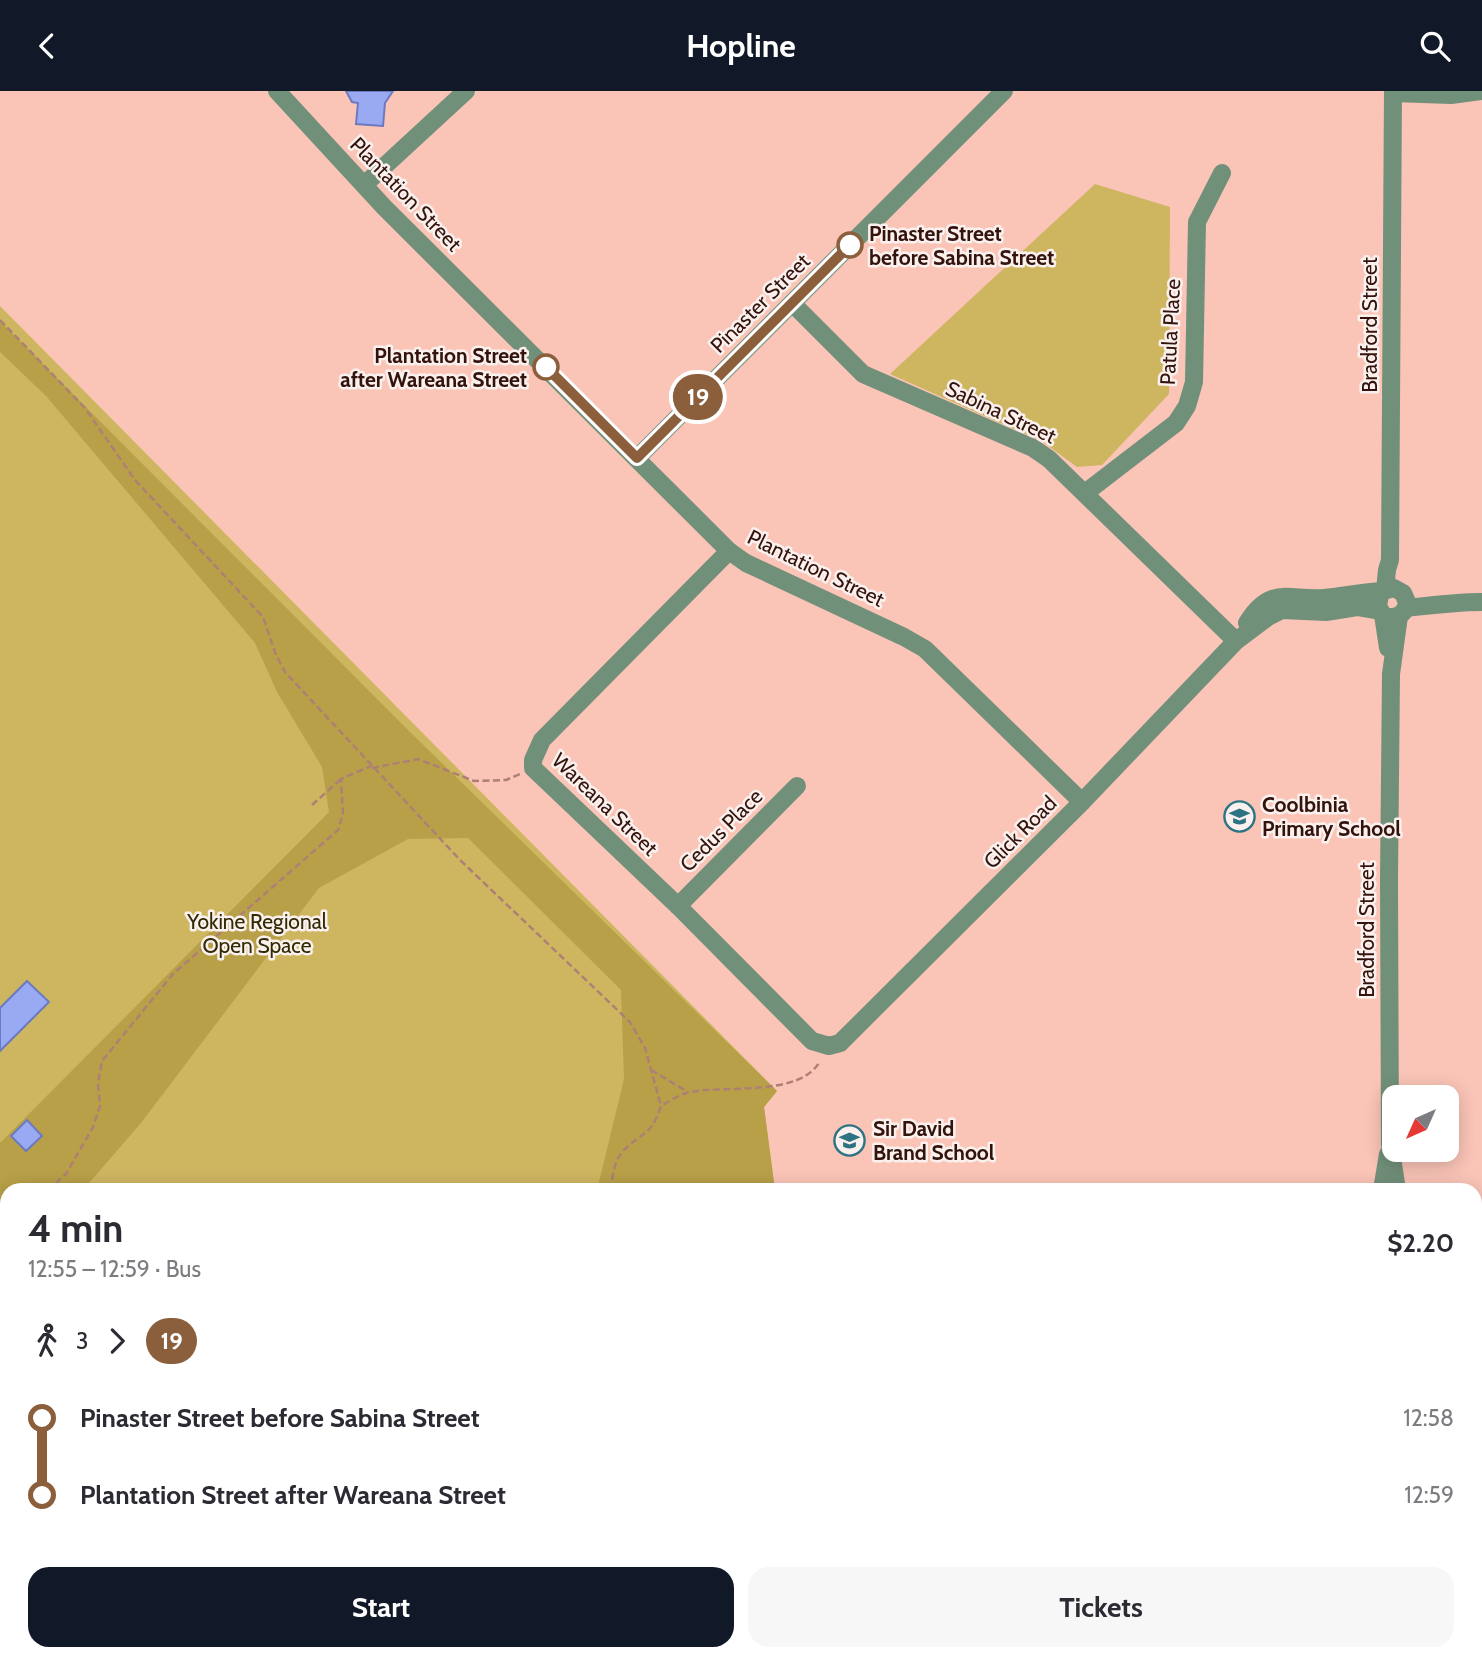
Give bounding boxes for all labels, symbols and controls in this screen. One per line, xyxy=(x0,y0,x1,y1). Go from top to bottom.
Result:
text: Hopline xyxy=(686,26,796,65)
icon: back xyxy=(28,27,66,65)
icon: search xyxy=(1416,27,1454,65)
street label: Plantation Street xyxy=(345,132,467,256)
place label: Pinaster Street before Sabina Street xyxy=(869,221,1054,270)
marker: Pinaster Street before Sabina Street xyxy=(837,232,863,258)
street label: Pinaster Street xyxy=(705,248,815,358)
street label: Bradford Street xyxy=(1357,257,1382,393)
street label: Patula Place xyxy=(1155,278,1185,386)
place label: Plantation Street after Wareana Street xyxy=(340,343,527,392)
marker: Plantation Street after Wareana Street xyxy=(533,354,559,380)
line badge: 19 xyxy=(666,374,730,420)
street label: Sabina Street xyxy=(942,376,1060,448)
text: 19 xyxy=(687,382,709,411)
street label: Plantation Street xyxy=(744,524,888,612)
street label: Wareana Street xyxy=(547,747,663,861)
street label: Cedus Place xyxy=(674,783,768,877)
street label: Glick Road xyxy=(978,790,1062,874)
place label: Coolbinia Primary School xyxy=(1262,792,1401,841)
school or university icon: Coolbinia Primary School xyxy=(1222,799,1256,833)
street label: Bradford Street xyxy=(1354,862,1379,998)
park label: Yokine Regional Open Space xyxy=(186,909,327,958)
north arrow xyxy=(1382,1085,1460,1162)
map controls xyxy=(1382,1085,1459,1162)
place label: Sir David Brand School xyxy=(873,1116,995,1165)
school or university icon: Sir David Brand School xyxy=(833,1123,867,1157)
text: 4 min xyxy=(28,1205,123,1252)
text: $2.20 xyxy=(1387,1227,1454,1259)
text: 12:55 – 12:59 · Bus xyxy=(28,1255,201,1283)
icon: walk xyxy=(28,1322,66,1360)
icon: forward xyxy=(98,1322,136,1360)
text: 19 xyxy=(160,1326,183,1355)
text: 3 xyxy=(76,1327,88,1355)
text: Pinaster Street before Sabina Street xyxy=(80,1402,480,1434)
text: 12:58 xyxy=(1403,1404,1454,1432)
text: Plantation Street after Wareana Street xyxy=(80,1479,506,1511)
text: 12:59 xyxy=(1404,1481,1454,1509)
button: Start xyxy=(28,1567,734,1647)
button: Tickets xyxy=(748,1567,1454,1647)

